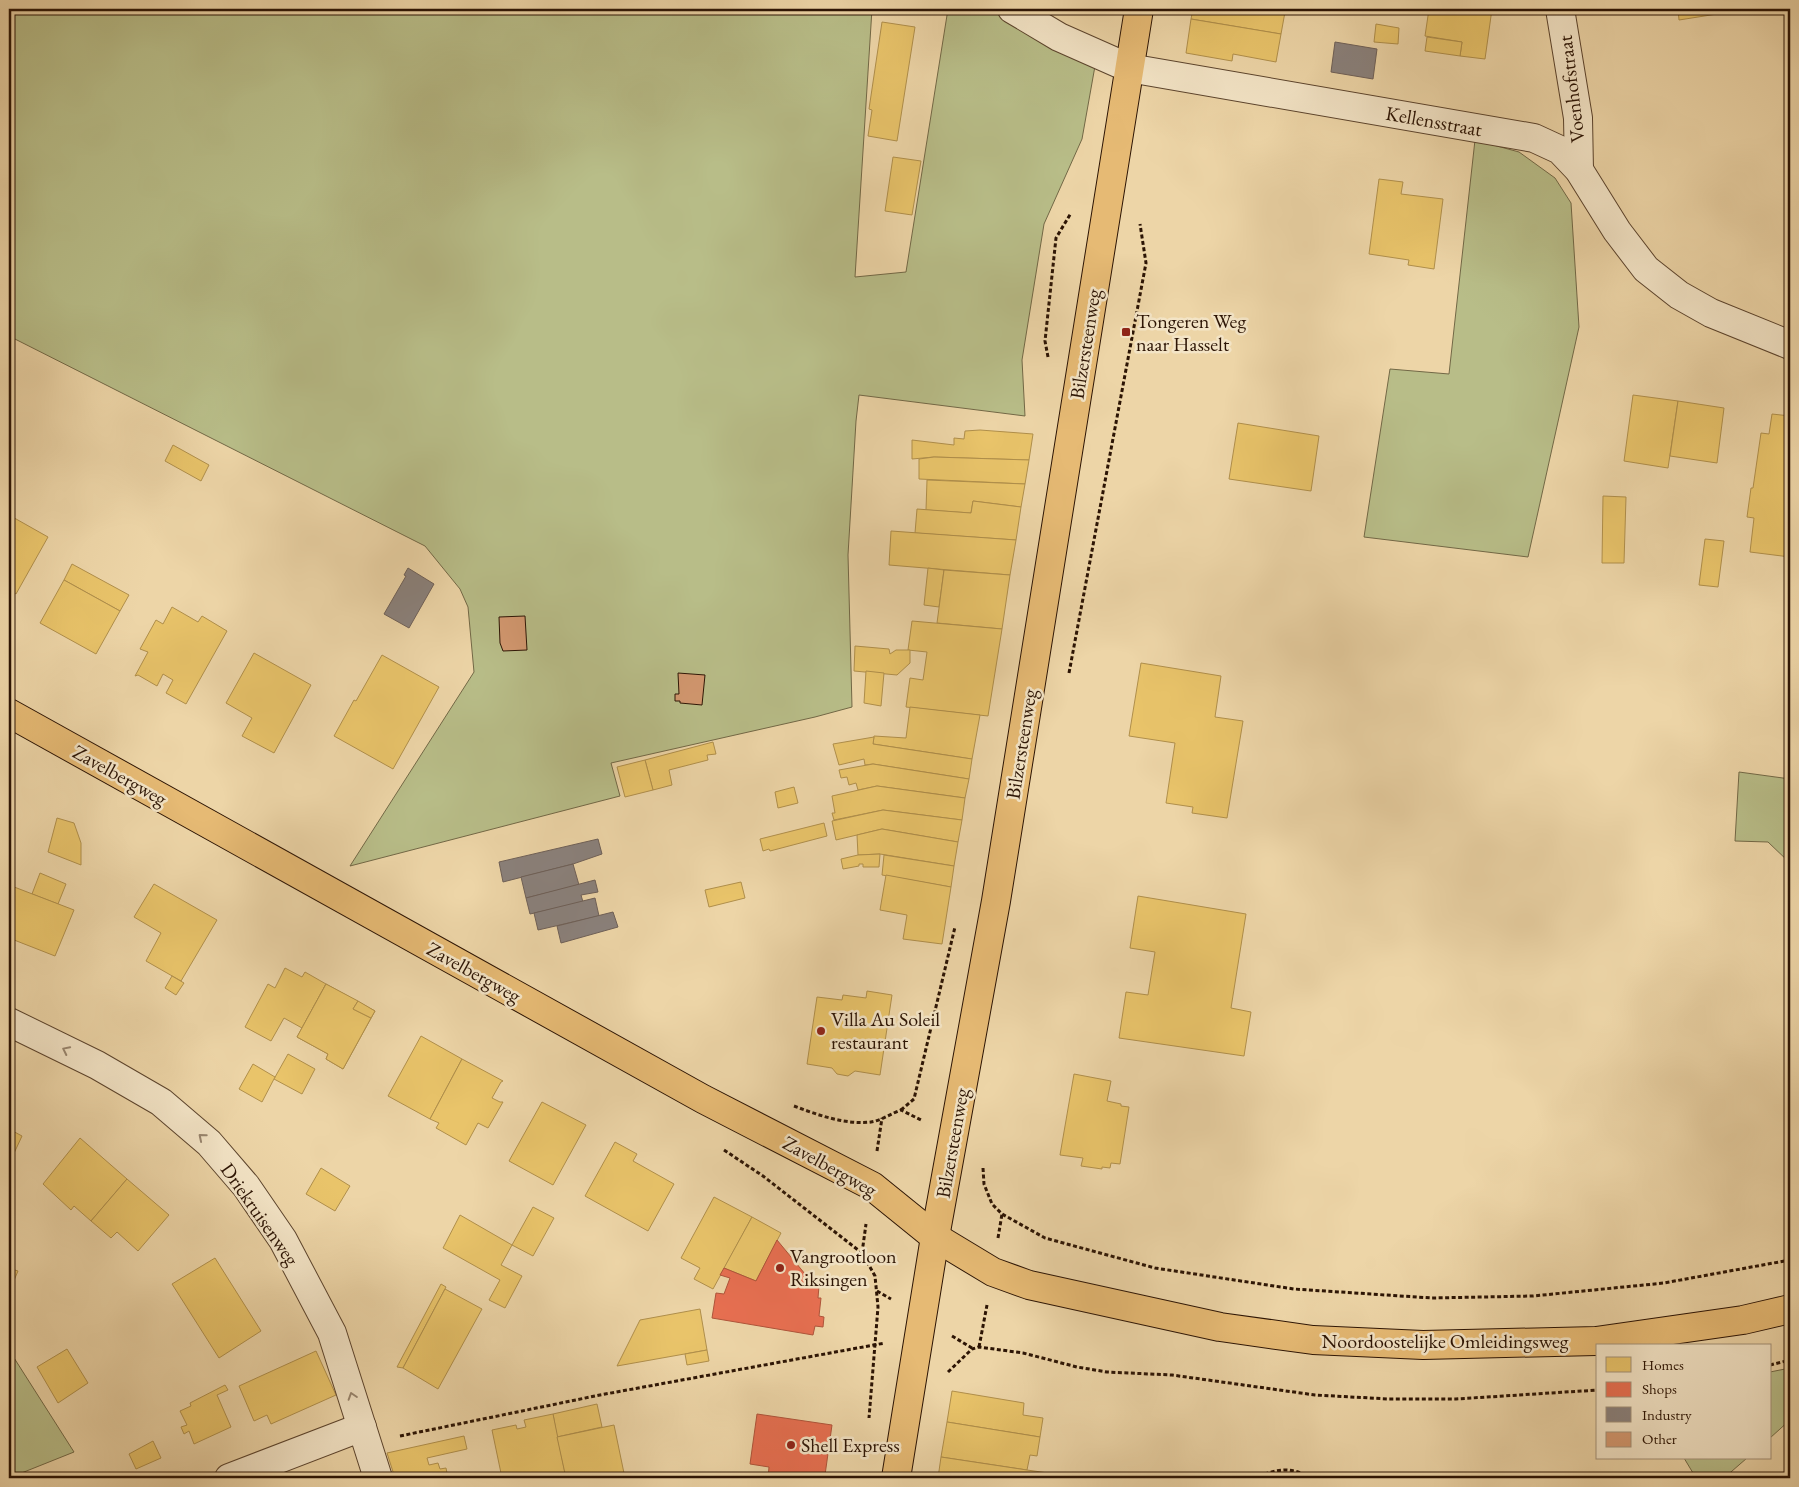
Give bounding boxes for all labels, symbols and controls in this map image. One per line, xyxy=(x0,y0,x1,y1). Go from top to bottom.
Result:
street label: Voenhofstraat xyxy=(1551,33,1590,144)
street label: Kellensstraat xyxy=(1384,100,1485,142)
street label: Bilzersteenweg xyxy=(1063,287,1107,401)
place label: Tongeren Weg naar Hasselt xyxy=(1136,308,1246,357)
marker: Tongeren Weg naar Hasselt xyxy=(1120,326,1132,338)
street label: Bilzersteenweg xyxy=(999,687,1043,801)
street label: Zavelbergweg xyxy=(68,738,172,812)
street label: Zavelbergweg xyxy=(422,935,526,1009)
place label: Villa Au Soleil restaurant xyxy=(831,1006,940,1055)
marker: Villa Au Soleil restaurant xyxy=(815,1025,827,1037)
one-way arrow xyxy=(62,1046,71,1056)
street label: Bilzersteenweg xyxy=(930,1086,975,1200)
street label: Zavelbergweg xyxy=(778,1129,882,1203)
one-way arrow xyxy=(199,1135,208,1143)
street label: Driekruisenweg xyxy=(215,1157,305,1271)
place label: Vangrootloon Riksingen xyxy=(790,1243,897,1292)
marker: Vangrootloon Riksingen xyxy=(774,1262,786,1274)
street label: Noordoostelijke Omleidingsweg xyxy=(1322,1328,1569,1354)
legend xyxy=(1596,1344,1772,1460)
text: Homes xyxy=(1642,1355,1684,1374)
text: Shops xyxy=(1642,1379,1677,1398)
one-way arrow xyxy=(348,1392,358,1401)
text: Industry xyxy=(1642,1405,1692,1424)
text: Other xyxy=(1642,1429,1677,1448)
place label: Shell Express xyxy=(801,1432,900,1458)
marker: Shell Express xyxy=(785,1439,797,1451)

